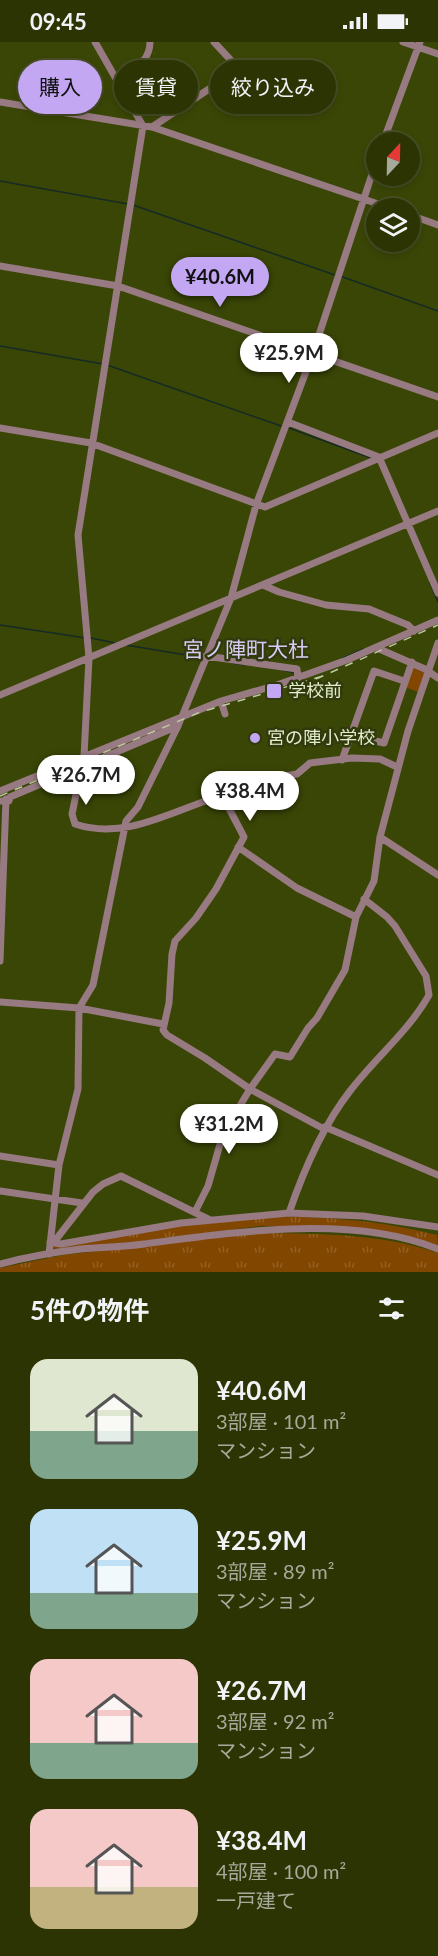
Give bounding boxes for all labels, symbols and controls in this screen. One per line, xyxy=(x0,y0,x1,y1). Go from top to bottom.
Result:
text: 09:45 xyxy=(30,8,87,35)
chip: 購入 xyxy=(18,60,102,114)
chip: 賃貸 xyxy=(114,60,198,114)
chip: 絞り込み xyxy=(210,60,336,114)
north arrow xyxy=(366,132,420,186)
map controls xyxy=(366,132,420,252)
button: layers xyxy=(366,198,420,252)
pin: ¥40.6M xyxy=(171,257,269,308)
text: ¥40.6M xyxy=(185,264,255,288)
pin: ¥25.9M xyxy=(240,333,338,384)
text: ¥25.9M xyxy=(254,340,324,364)
district label: 宮ノ陣町大杜 xyxy=(183,636,309,661)
place label: 学校前 xyxy=(288,679,342,701)
marker: 学校前 xyxy=(265,682,283,700)
place label: 宮の陣小学校 xyxy=(267,726,375,748)
marker: 宮の陣小学校 xyxy=(248,731,262,745)
pin: ¥26.7M xyxy=(37,755,135,806)
text: ¥26.7M xyxy=(51,762,121,786)
pin: ¥38.4M xyxy=(201,771,299,822)
text: ¥38.4M xyxy=(215,778,285,802)
pin: ¥31.2M xyxy=(180,1104,278,1155)
text: ¥31.2M xyxy=(194,1111,264,1135)
icon: filters xyxy=(375,1292,408,1325)
text: 5件の物件 xyxy=(30,1294,149,1326)
text: ¥40.6M xyxy=(216,1374,307,1406)
icon: home xyxy=(78,1383,150,1455)
text: 3部屋 · 101 m² xyxy=(216,1409,346,1433)
text: マンション xyxy=(216,1438,316,1462)
text: ¥25.9M xyxy=(216,1524,307,1556)
icon: home xyxy=(78,1533,150,1605)
text: 3部屋 · 89 m² xyxy=(216,1559,335,1583)
text: マンション xyxy=(216,1588,316,1612)
text: ¥26.7M xyxy=(216,1674,307,1706)
icon: home xyxy=(78,1683,150,1755)
text: 3部屋 · 92 m² xyxy=(216,1709,335,1733)
text: マンション xyxy=(216,1738,316,1762)
text: ¥38.4M xyxy=(216,1824,307,1856)
icon: home xyxy=(78,1833,150,1905)
text: 4部屋 · 100 m² xyxy=(216,1859,346,1883)
text: 一戸建て xyxy=(216,1888,296,1912)

